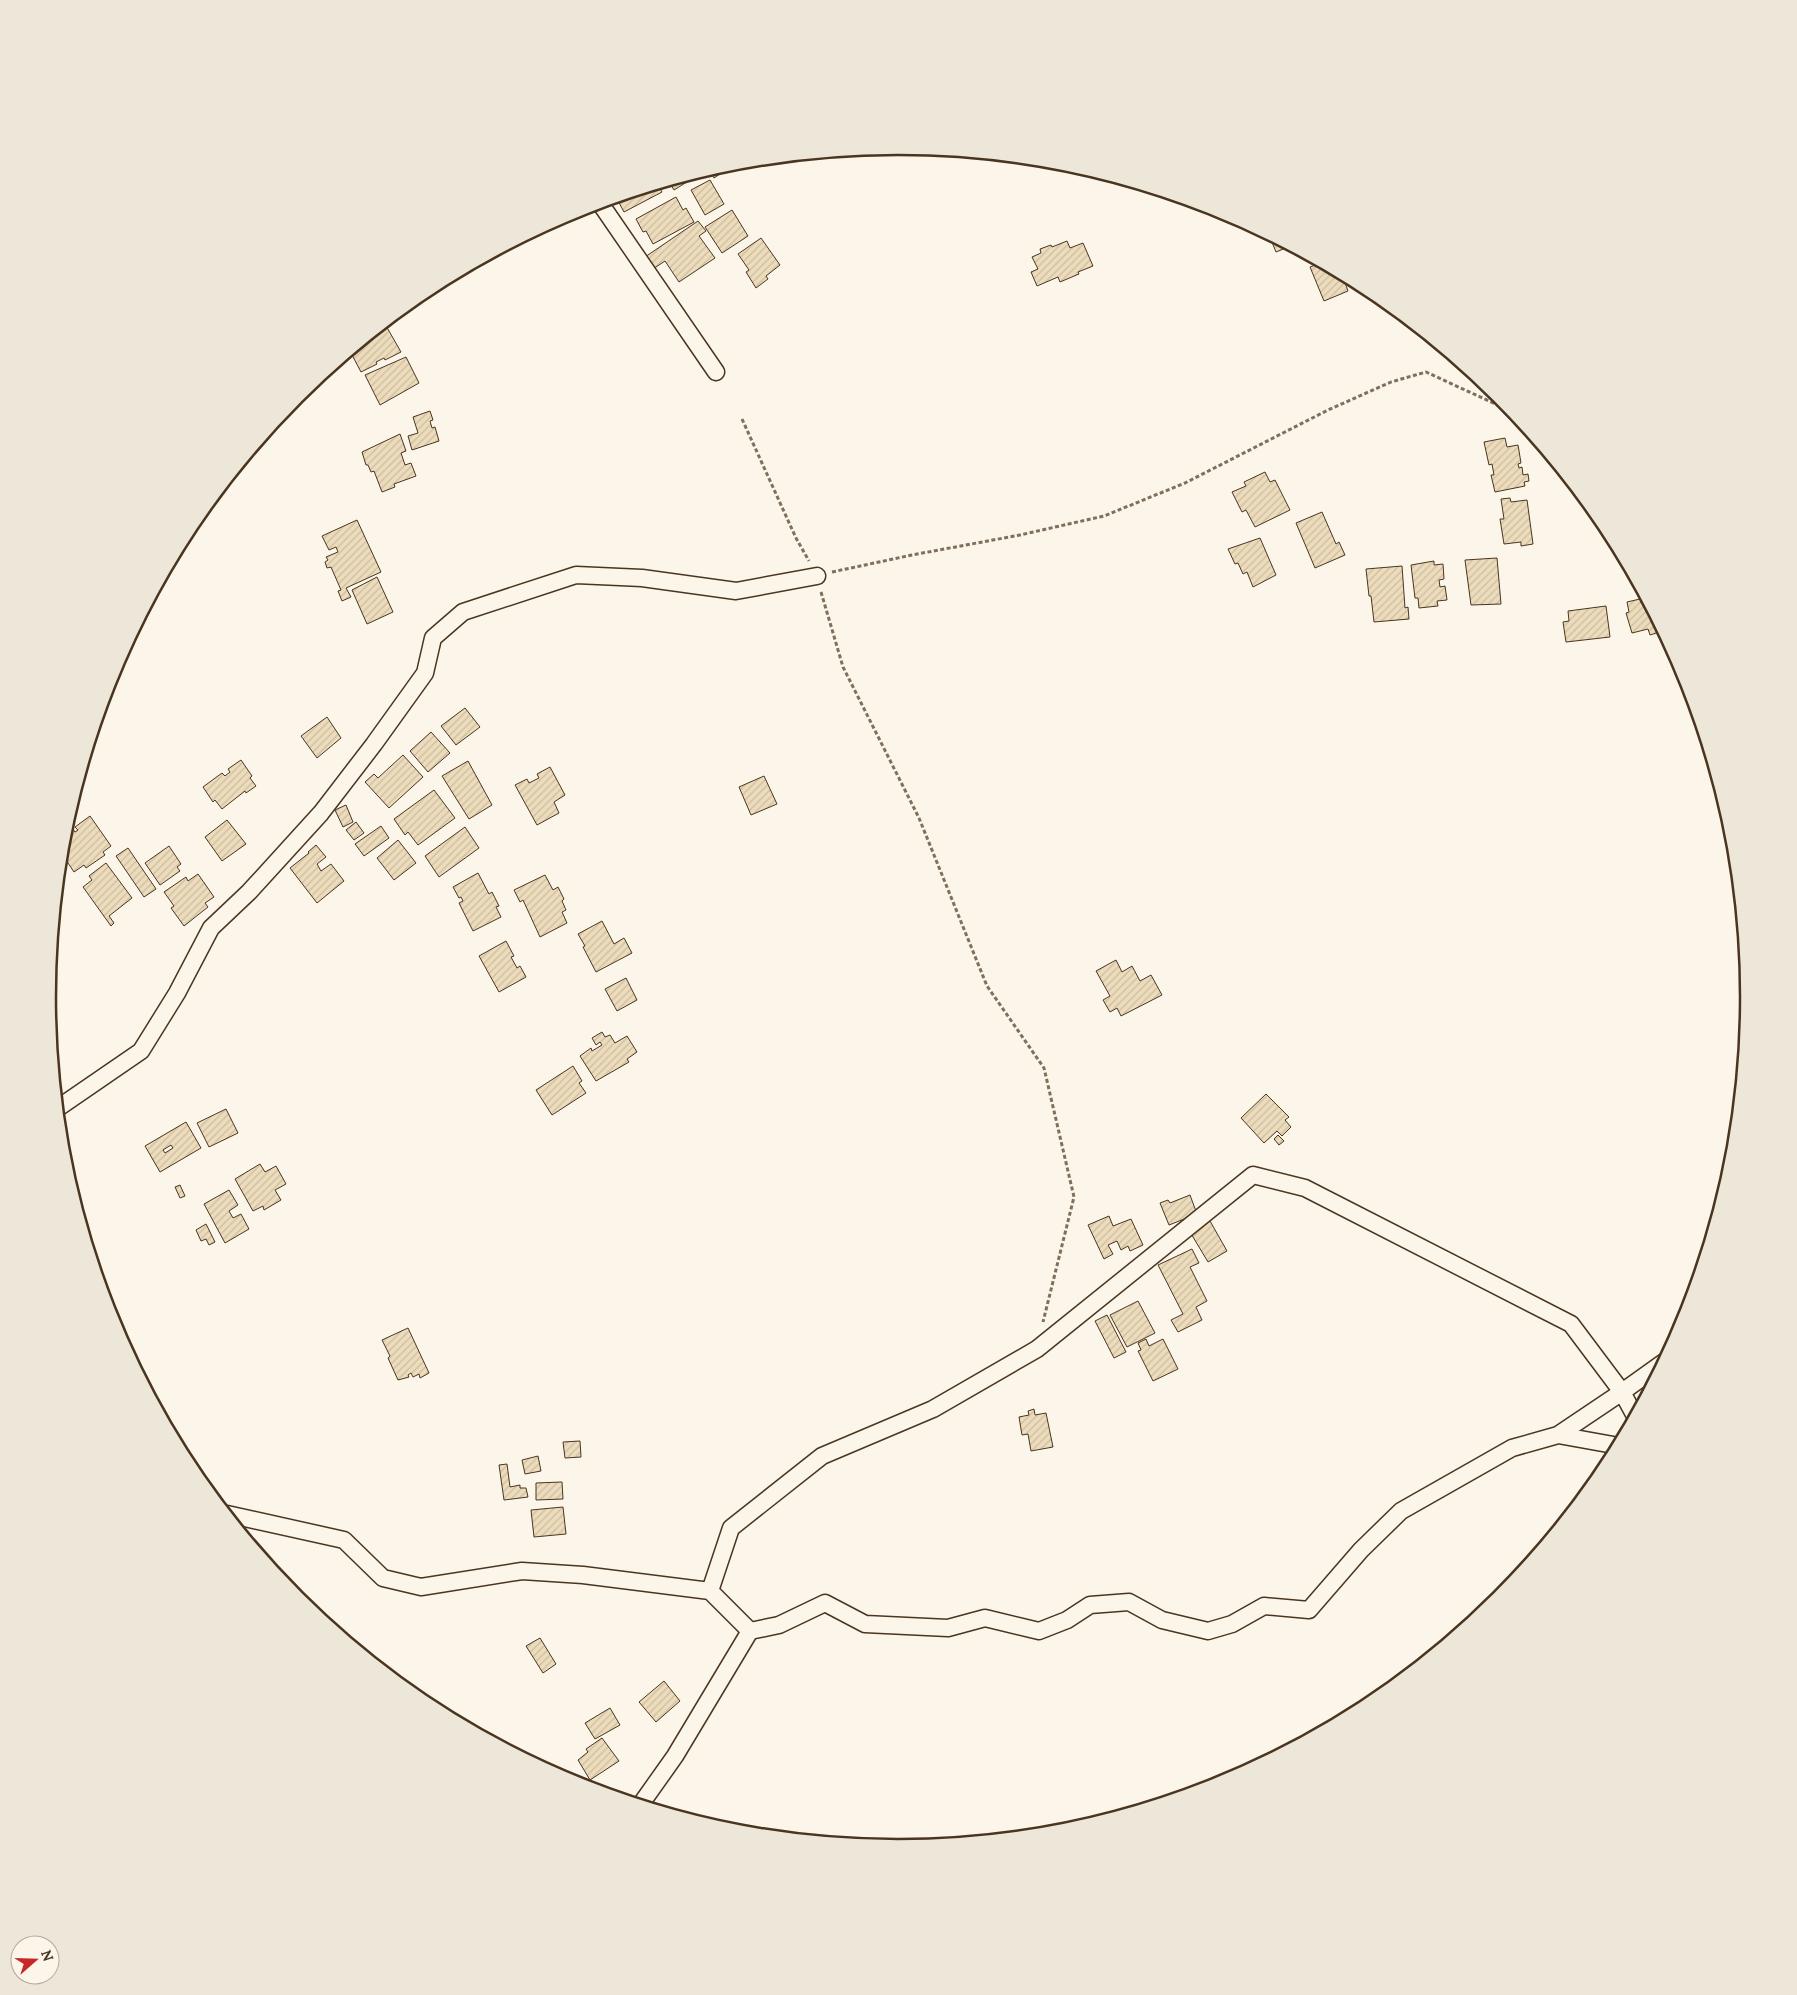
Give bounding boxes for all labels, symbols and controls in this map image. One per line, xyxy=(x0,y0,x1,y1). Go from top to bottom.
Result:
north arrow xyxy=(10,1935,60,1985)
text: N xyxy=(37,1947,58,1964)

